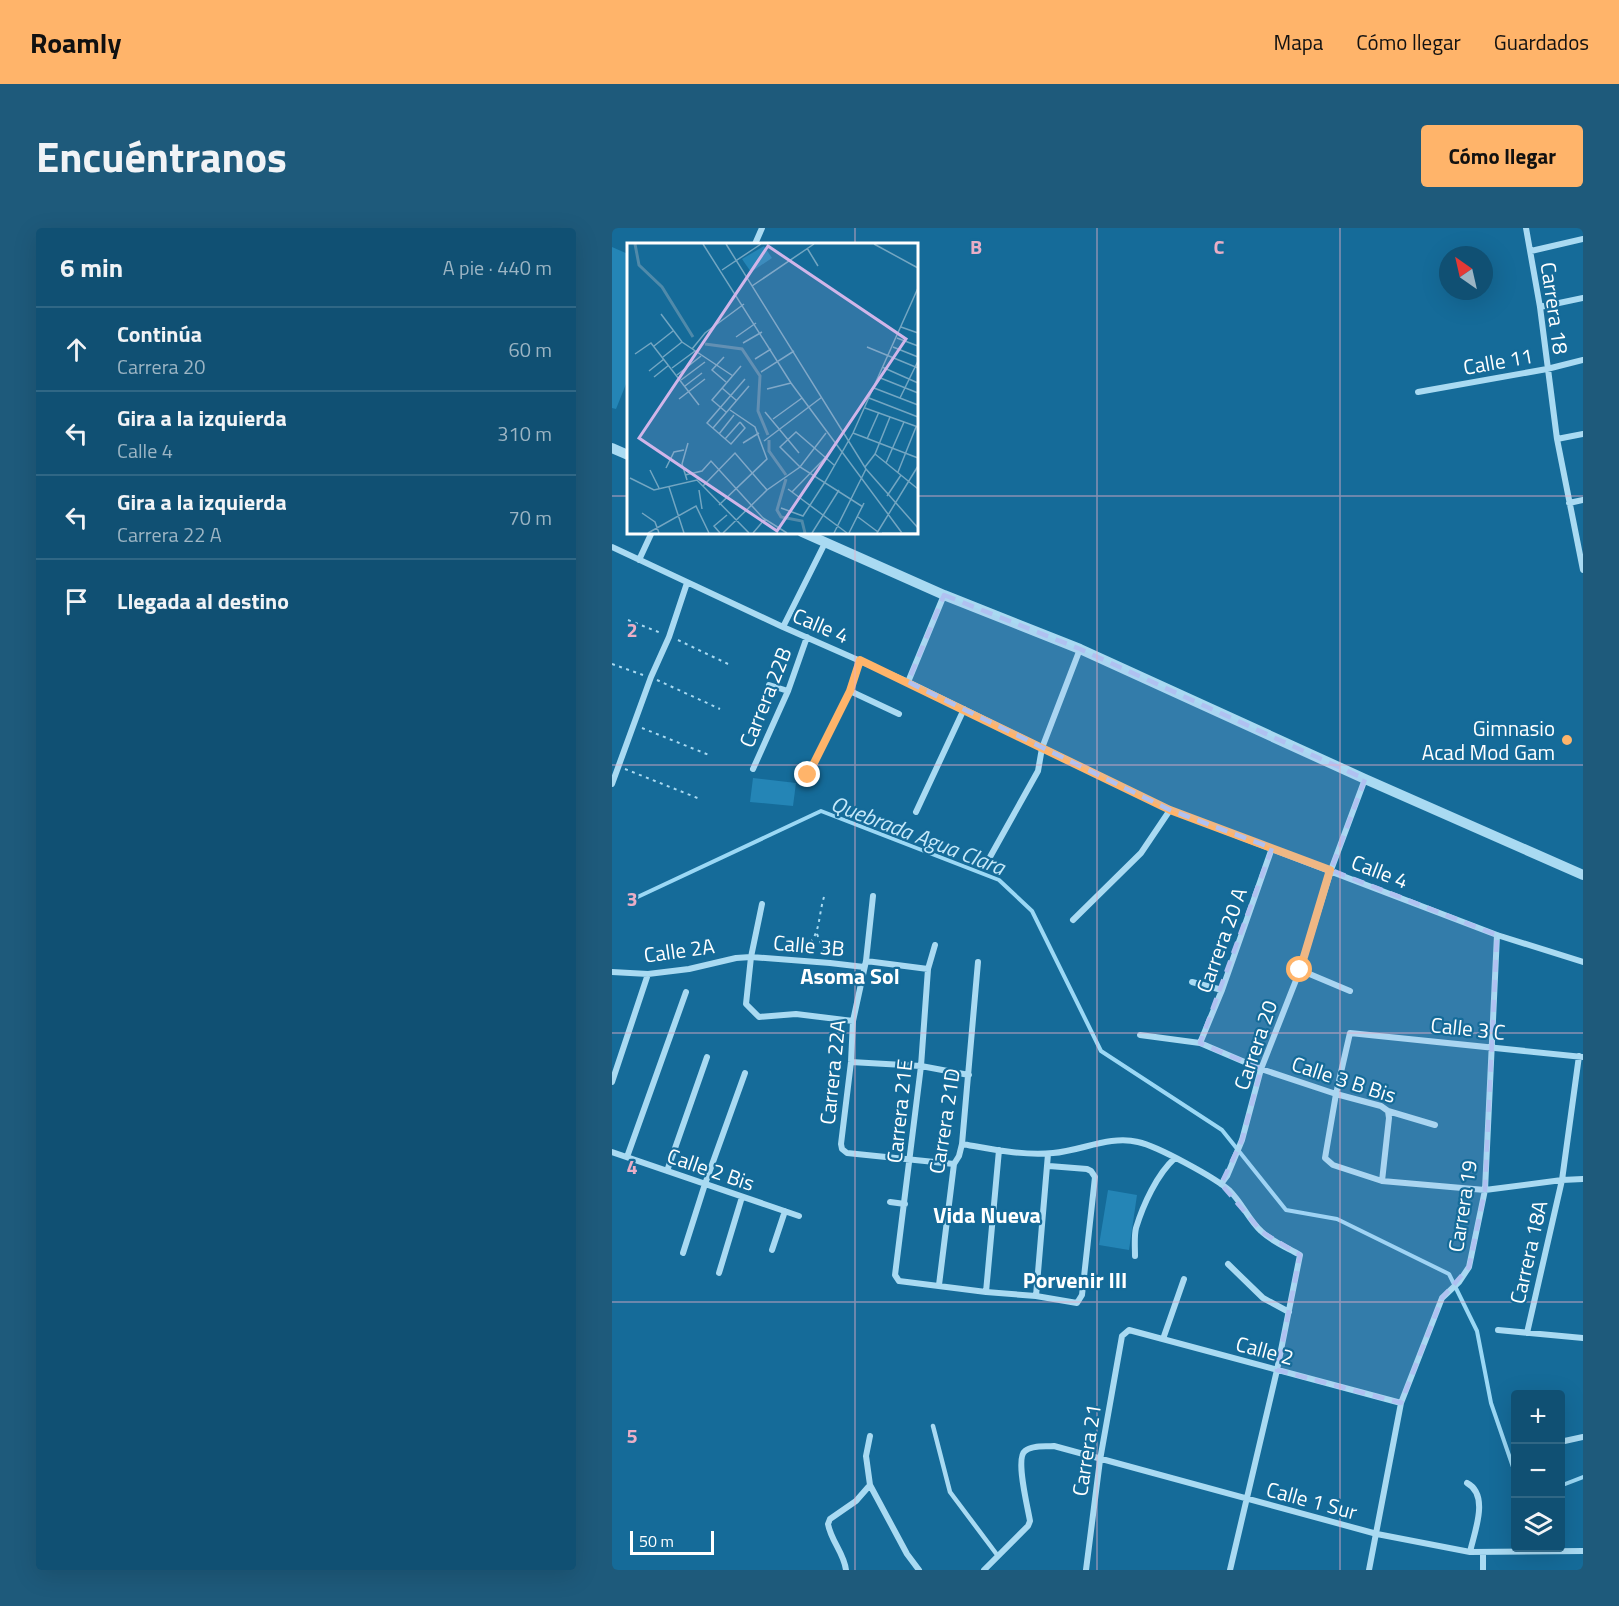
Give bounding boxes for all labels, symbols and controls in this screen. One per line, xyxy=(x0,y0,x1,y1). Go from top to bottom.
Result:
text: Roamly xyxy=(30,21,121,64)
text: Mapa xyxy=(1274,26,1323,58)
text: Cómo llegar xyxy=(1356,26,1461,58)
text: Guardados xyxy=(1494,26,1589,58)
text: Encuéntranos xyxy=(36,124,287,188)
button: Cómo llegar xyxy=(1421,125,1583,187)
text: B xyxy=(970,231,982,262)
text: C xyxy=(1214,231,1225,262)
inset map xyxy=(627,243,918,534)
north arrow xyxy=(1439,246,1493,300)
text: 6 min xyxy=(60,248,123,287)
text: A pie · 440 m xyxy=(443,252,552,283)
street label: Carrera 18 xyxy=(1533,260,1577,356)
text: Continúa xyxy=(117,317,202,351)
icon: ahead xyxy=(60,333,93,366)
text: 60 m xyxy=(508,334,552,365)
street label: Calle 11 xyxy=(1461,339,1535,383)
text: Carrera 20 xyxy=(117,351,205,382)
text: Gira a la izquierda xyxy=(117,401,287,435)
icon: left xyxy=(60,417,93,450)
text: 310 m xyxy=(497,418,552,449)
text: Calle 4 xyxy=(117,435,173,466)
text: Gira a la izquierda xyxy=(117,485,287,519)
icon: left xyxy=(60,501,93,534)
text: 70 m xyxy=(508,502,552,533)
text: Carrera 22 A xyxy=(117,519,222,550)
text: Llegada al destino xyxy=(117,584,289,618)
icon: arrive xyxy=(60,585,93,618)
street label: Calle 4 xyxy=(788,599,854,651)
text: 2 xyxy=(626,614,638,645)
street label: Carrera 22B xyxy=(730,642,800,752)
place label: Gimnasio Acad Mod Gam xyxy=(1422,712,1555,768)
marker: Gimnasio Acad Mod Gam xyxy=(1560,733,1574,747)
route end xyxy=(794,761,820,787)
water label: Quebrada Agua Clara xyxy=(826,786,1012,885)
street label: Calle 4 xyxy=(1347,846,1413,896)
street label: Carrera 20 A xyxy=(1187,882,1255,997)
text: 3 xyxy=(626,883,638,914)
street label: Calle 3B xyxy=(772,926,846,964)
street label: Calle 2A xyxy=(642,929,717,971)
route start xyxy=(1286,956,1312,982)
district label: Asoma Sol xyxy=(800,959,900,993)
street label: Carrera 20 xyxy=(1225,996,1285,1094)
street label: Calle 3 C xyxy=(1429,1008,1507,1048)
street label: Carrera 22A xyxy=(811,1017,853,1126)
street label: Calle 3 B Bis xyxy=(1288,1047,1400,1111)
street label: Carrera 21E xyxy=(878,1057,920,1165)
street label: Carrera 21D xyxy=(920,1066,968,1176)
street label: Calle 2 Bis xyxy=(663,1139,759,1199)
text: 4 xyxy=(626,1151,638,1182)
street label: Carrera 19 xyxy=(1439,1158,1485,1254)
street label: Carrera 18A xyxy=(1501,1197,1556,1307)
district label: Vida Nueva xyxy=(933,1198,1041,1232)
district label: Porvenir III xyxy=(1023,1263,1127,1297)
street label: Calle 2 xyxy=(1233,1327,1297,1373)
map controls xyxy=(1511,1390,1565,1552)
button: + xyxy=(1511,1390,1565,1444)
street label: Carrera 21 xyxy=(1063,1402,1109,1498)
text: 5 xyxy=(626,1420,638,1451)
button: − xyxy=(1511,1444,1565,1498)
street label: Calle 1 Sur xyxy=(1263,1473,1361,1527)
button: layers xyxy=(1511,1498,1565,1552)
scale bar xyxy=(630,1528,714,1556)
text: 50 m xyxy=(639,1529,674,1553)

